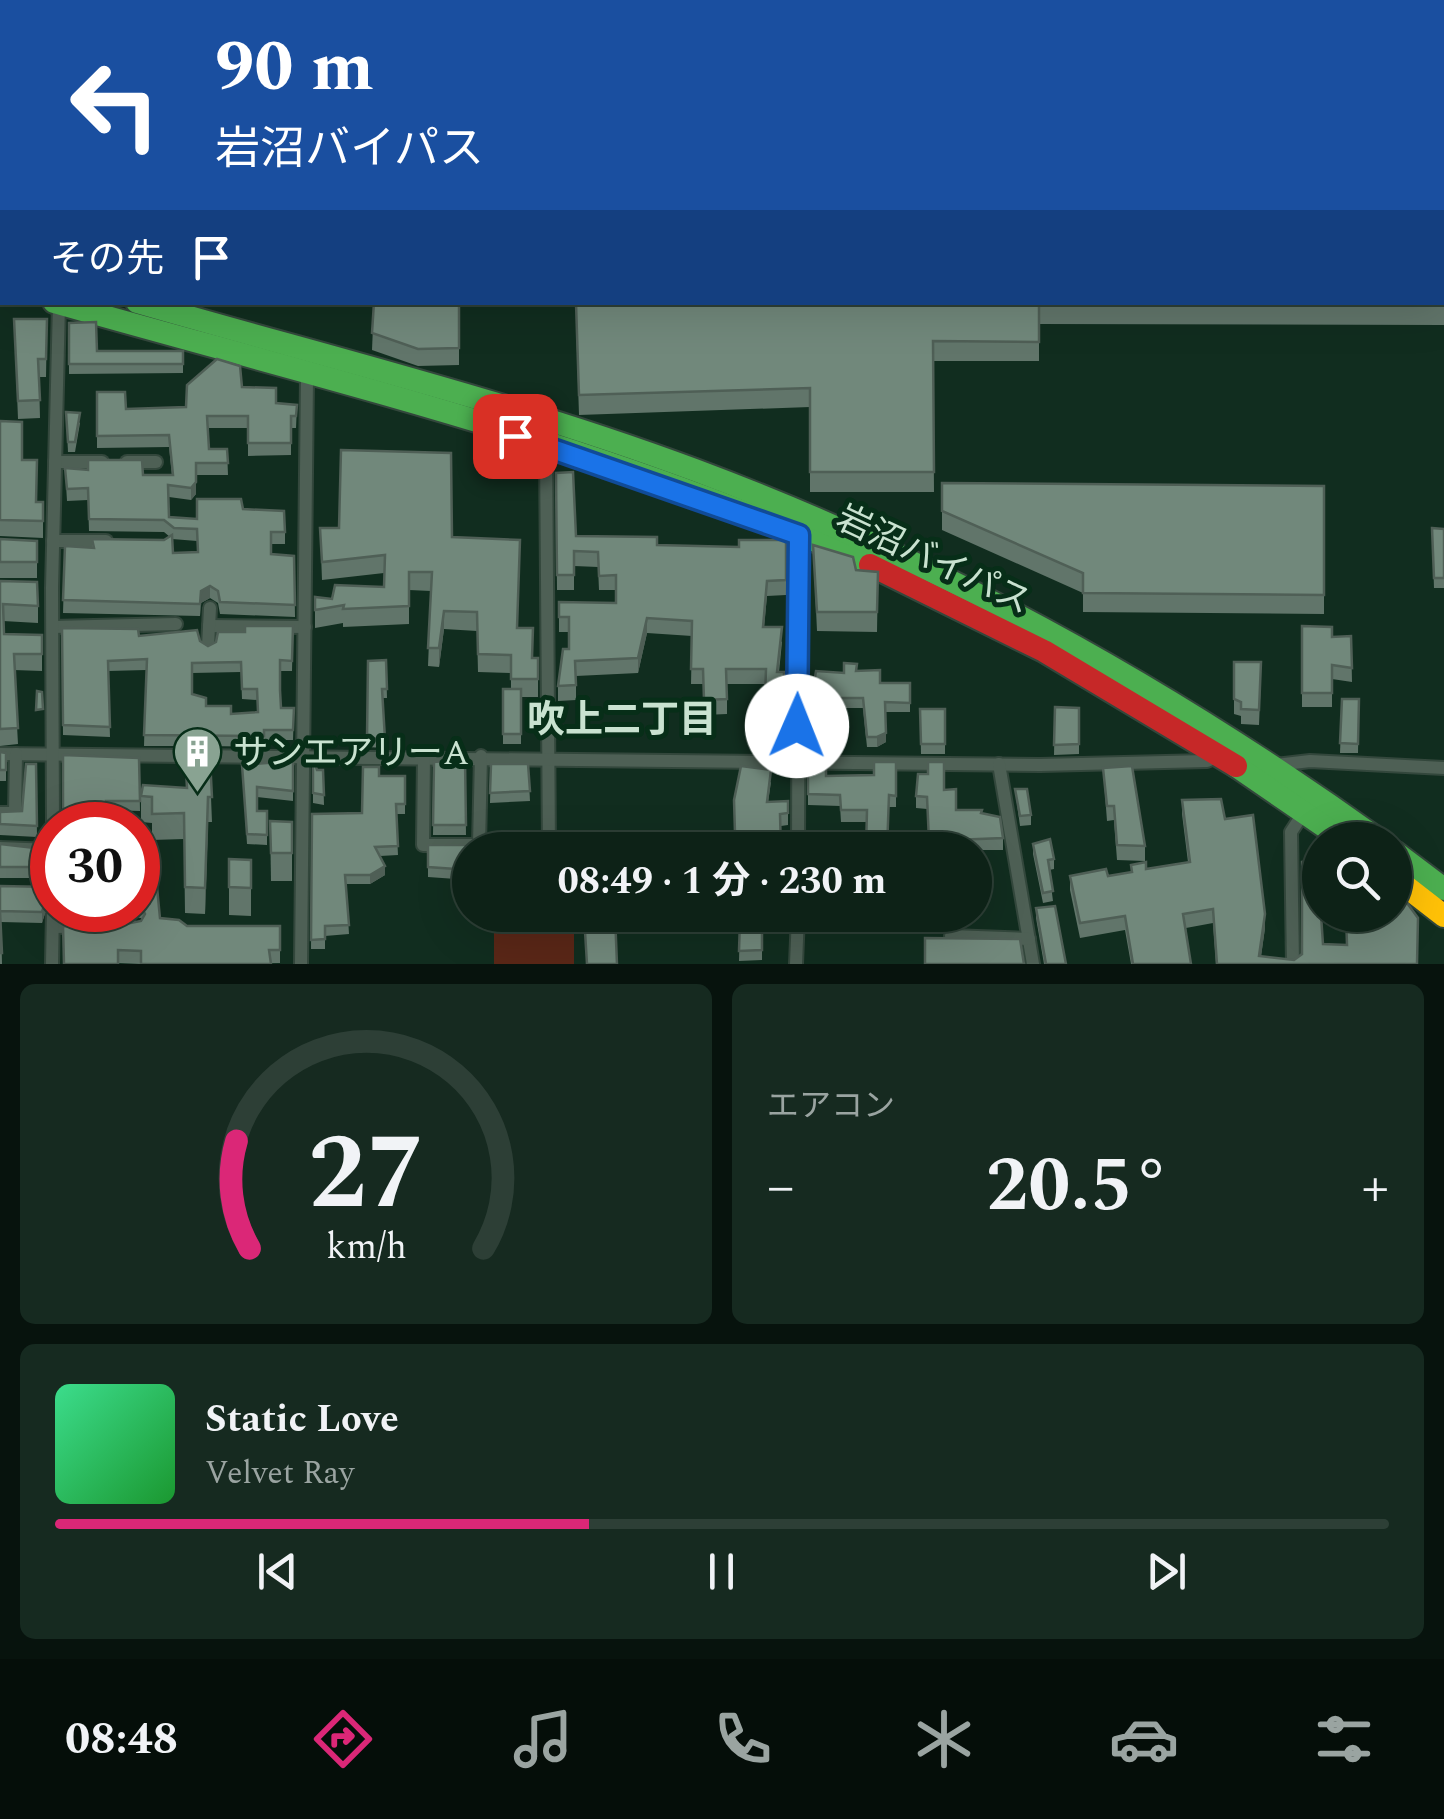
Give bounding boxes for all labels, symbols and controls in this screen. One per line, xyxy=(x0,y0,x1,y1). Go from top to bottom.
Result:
text: 90 m xyxy=(215,15,374,121)
icon: left xyxy=(50,40,180,170)
text: 岩沼バイパス xyxy=(215,115,484,184)
icon: arrive xyxy=(184,230,239,285)
text: その先 xyxy=(50,231,164,289)
pin xyxy=(473,394,558,479)
icon: arrive xyxy=(488,409,543,464)
street label: 岩沼バイパス xyxy=(827,492,1039,629)
position arrow xyxy=(745,674,849,778)
district label: 吹上二丁目 xyxy=(527,692,717,750)
building icon: サンエアリーA xyxy=(172,726,224,794)
place label: サンエアリーA xyxy=(233,727,469,780)
speed limit sign: 30 xyxy=(30,802,160,932)
map controls xyxy=(1302,822,1412,932)
button: search xyxy=(1302,822,1412,932)
text: 08:49 · 1 分 · 230 m xyxy=(558,853,886,911)
text: エアコン xyxy=(767,1082,895,1131)
text: 27 xyxy=(308,1096,424,1254)
text: 20.5° xyxy=(986,1130,1170,1244)
text: − xyxy=(767,1146,795,1229)
text: + xyxy=(1361,1146,1389,1229)
text: km/h xyxy=(326,1220,406,1275)
text: Static Love xyxy=(205,1391,399,1449)
text: Velvet Ray xyxy=(205,1449,354,1498)
icon: previous xyxy=(250,1544,305,1599)
icon: pause xyxy=(694,1544,749,1599)
icon: next xyxy=(1139,1544,1194,1599)
icon: directions xyxy=(308,1704,378,1774)
icon: music xyxy=(508,1704,578,1774)
icon: phone xyxy=(708,1704,778,1774)
icon: climate xyxy=(909,1704,979,1774)
icon: car xyxy=(1109,1704,1179,1774)
icon: filters xyxy=(1309,1704,1379,1774)
text: 08:48 xyxy=(65,1705,178,1774)

